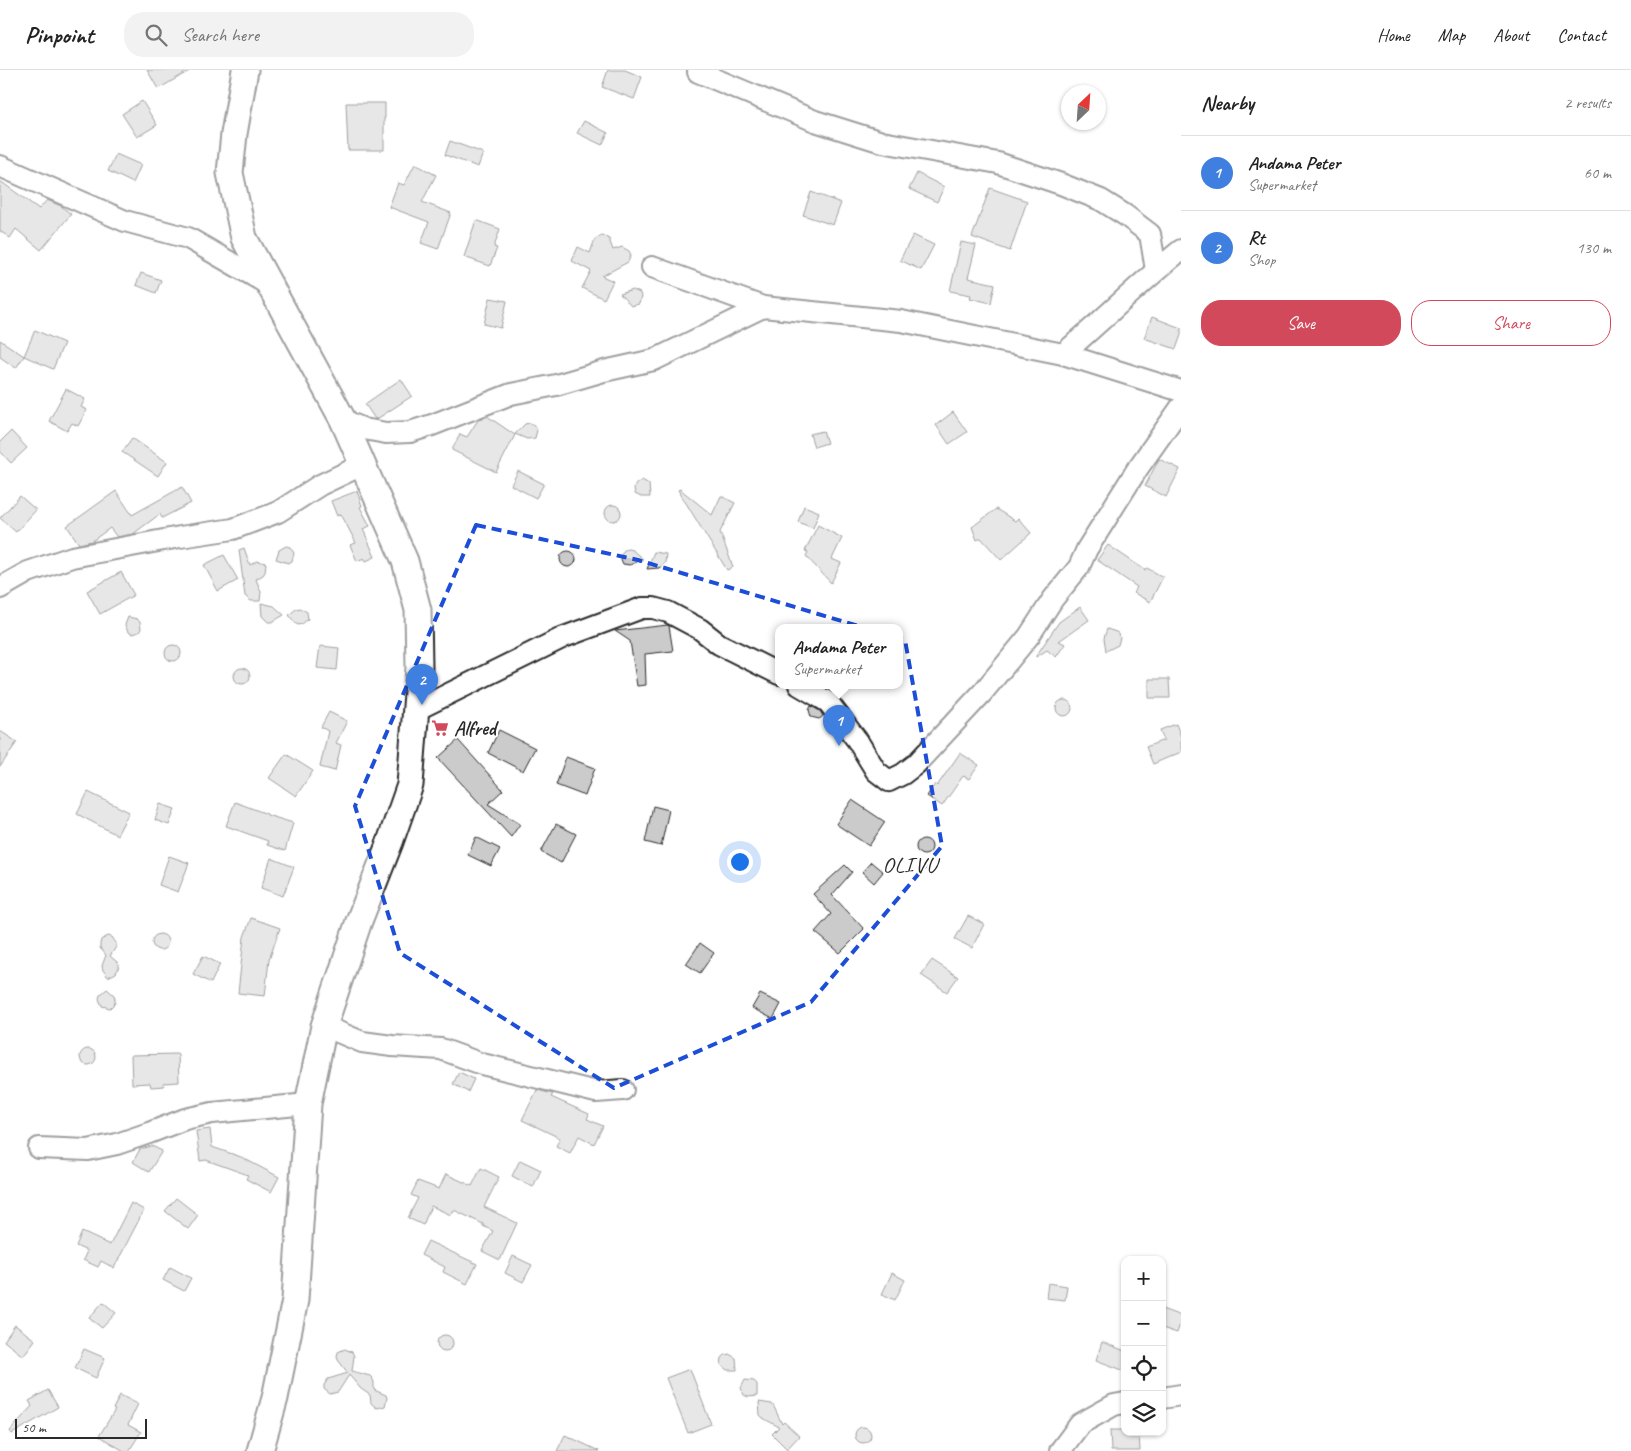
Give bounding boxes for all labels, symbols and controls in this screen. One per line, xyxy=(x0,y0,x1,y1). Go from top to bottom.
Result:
search box xyxy=(124,12,474,57)
text: Pinpoint xyxy=(25,20,94,50)
icon: search xyxy=(142,21,170,49)
text: Search here xyxy=(182,23,259,47)
text: Home xyxy=(1377,24,1410,46)
text: Map xyxy=(1438,24,1465,46)
text: About xyxy=(1493,24,1529,46)
text: Contact xyxy=(1557,24,1606,46)
north arrow xyxy=(1061,85,1106,130)
text: Nearby xyxy=(1201,90,1254,116)
text: 2 results xyxy=(1564,93,1611,113)
text: Andama Peter xyxy=(1248,151,1340,175)
text: 1 xyxy=(1213,163,1221,183)
text: 60 m xyxy=(1584,163,1611,183)
text: Supermarket xyxy=(1248,175,1316,195)
text: Rt xyxy=(1248,226,1265,250)
text: 2 xyxy=(1213,238,1221,258)
text: 130 m xyxy=(1577,238,1611,258)
text: Shop xyxy=(1248,250,1275,270)
button: Save xyxy=(1201,300,1401,346)
button: Share xyxy=(1411,300,1611,346)
popup xyxy=(775,624,903,689)
text: Andama Peter xyxy=(793,635,885,659)
text: Supermarket xyxy=(793,659,861,679)
pin: 2 xyxy=(406,664,438,705)
pin: 1 xyxy=(823,705,855,746)
place label: Alfred xyxy=(454,716,500,741)
supermarket icon: Alfred xyxy=(430,718,450,738)
your location xyxy=(727,849,753,875)
district label: OLIVU xyxy=(882,851,941,879)
map controls xyxy=(1121,1256,1166,1436)
button: + xyxy=(1121,1256,1166,1301)
button: − xyxy=(1121,1301,1166,1346)
button: locate xyxy=(1121,1346,1166,1391)
button: layers xyxy=(1121,1391,1166,1436)
scale bar xyxy=(15,1416,148,1439)
text: 50 m xyxy=(22,1419,46,1436)

